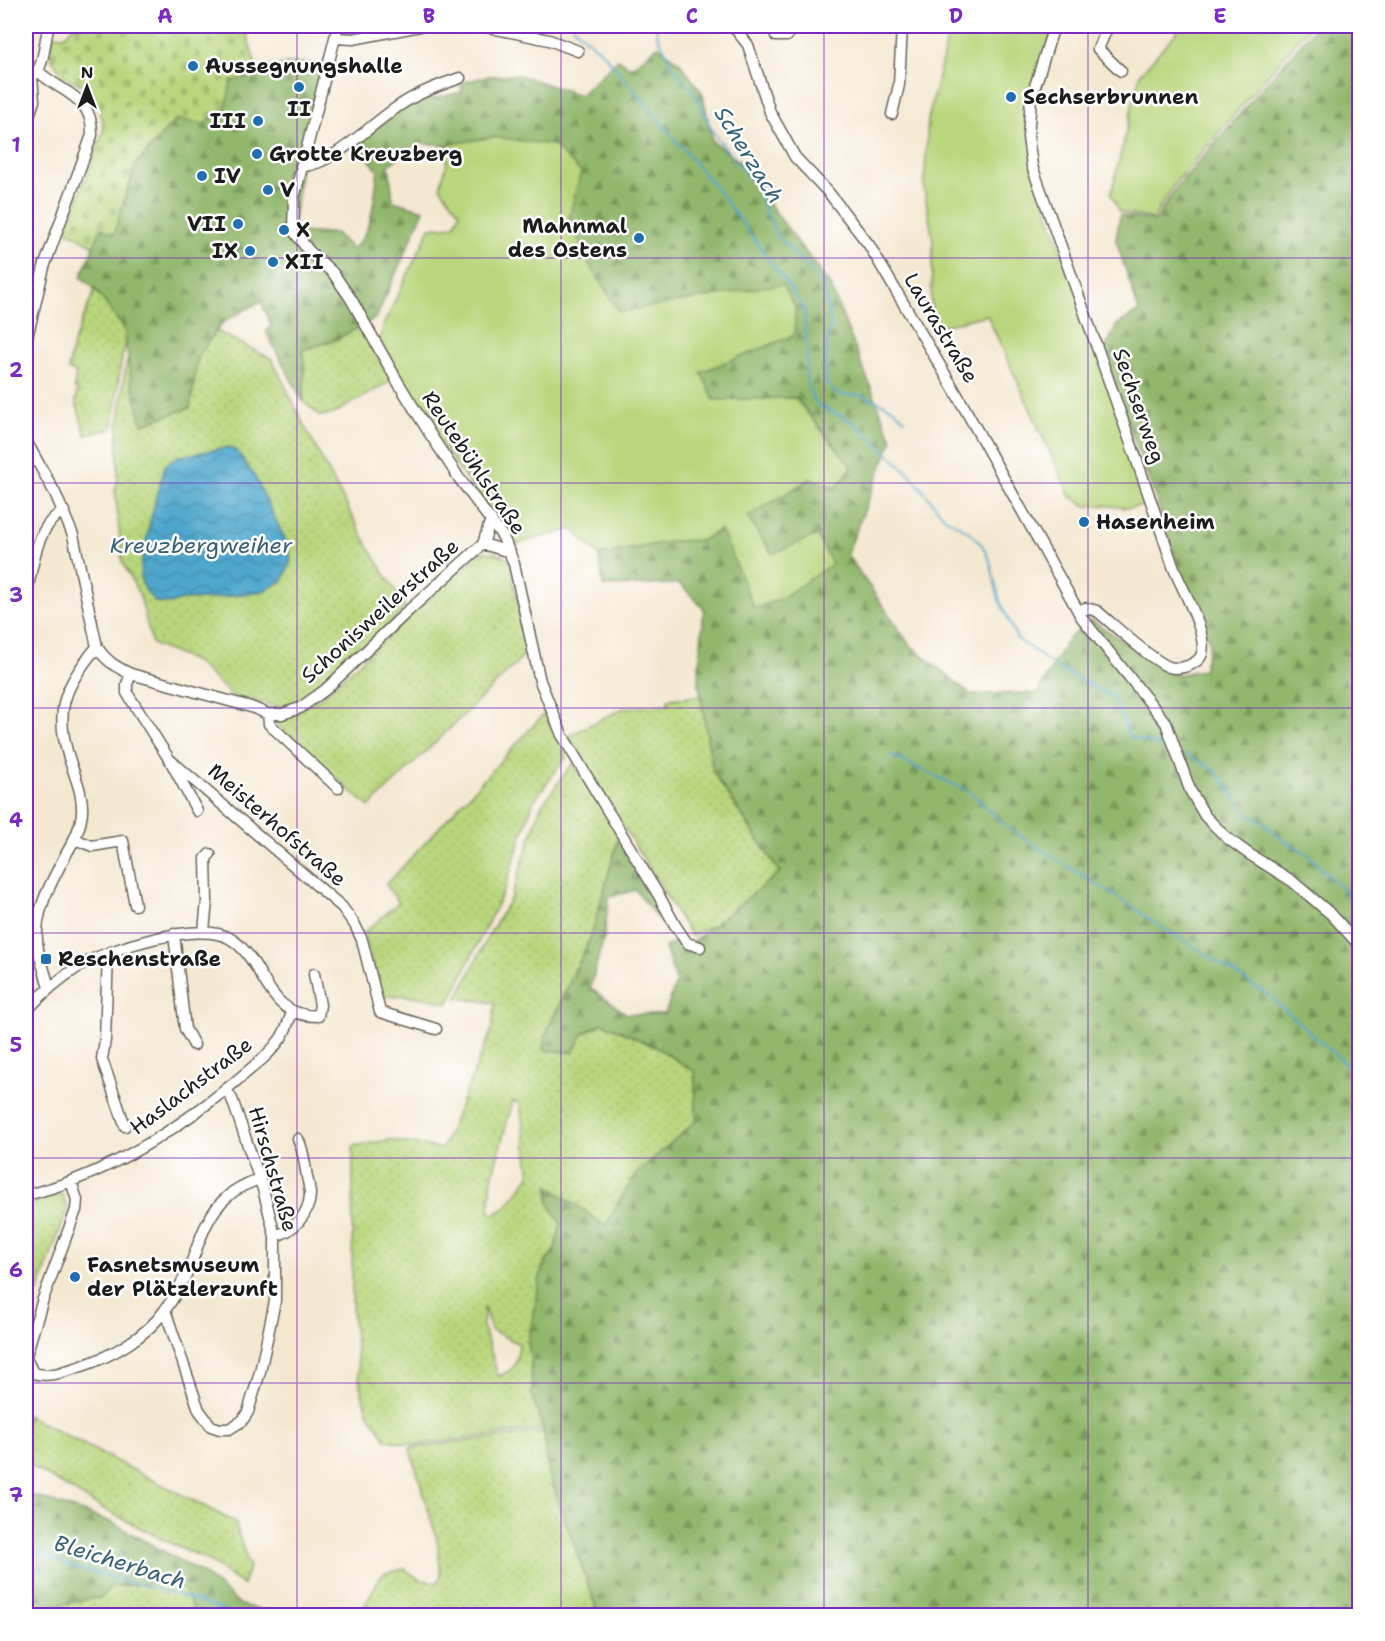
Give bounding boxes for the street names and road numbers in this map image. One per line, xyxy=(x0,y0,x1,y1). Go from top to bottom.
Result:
street label: Laurastraße xyxy=(897,268,985,388)
street label: Sechserweg xyxy=(1106,345,1172,467)
street label: Reutebühlstraße xyxy=(415,386,533,540)
street label: Schonisweilerstraße xyxy=(295,533,465,689)
street label: Meisterhofstraße xyxy=(202,757,352,893)
street label: Haslachstraße xyxy=(124,1031,258,1141)
street label: Hirschstraße xyxy=(242,1103,304,1235)

